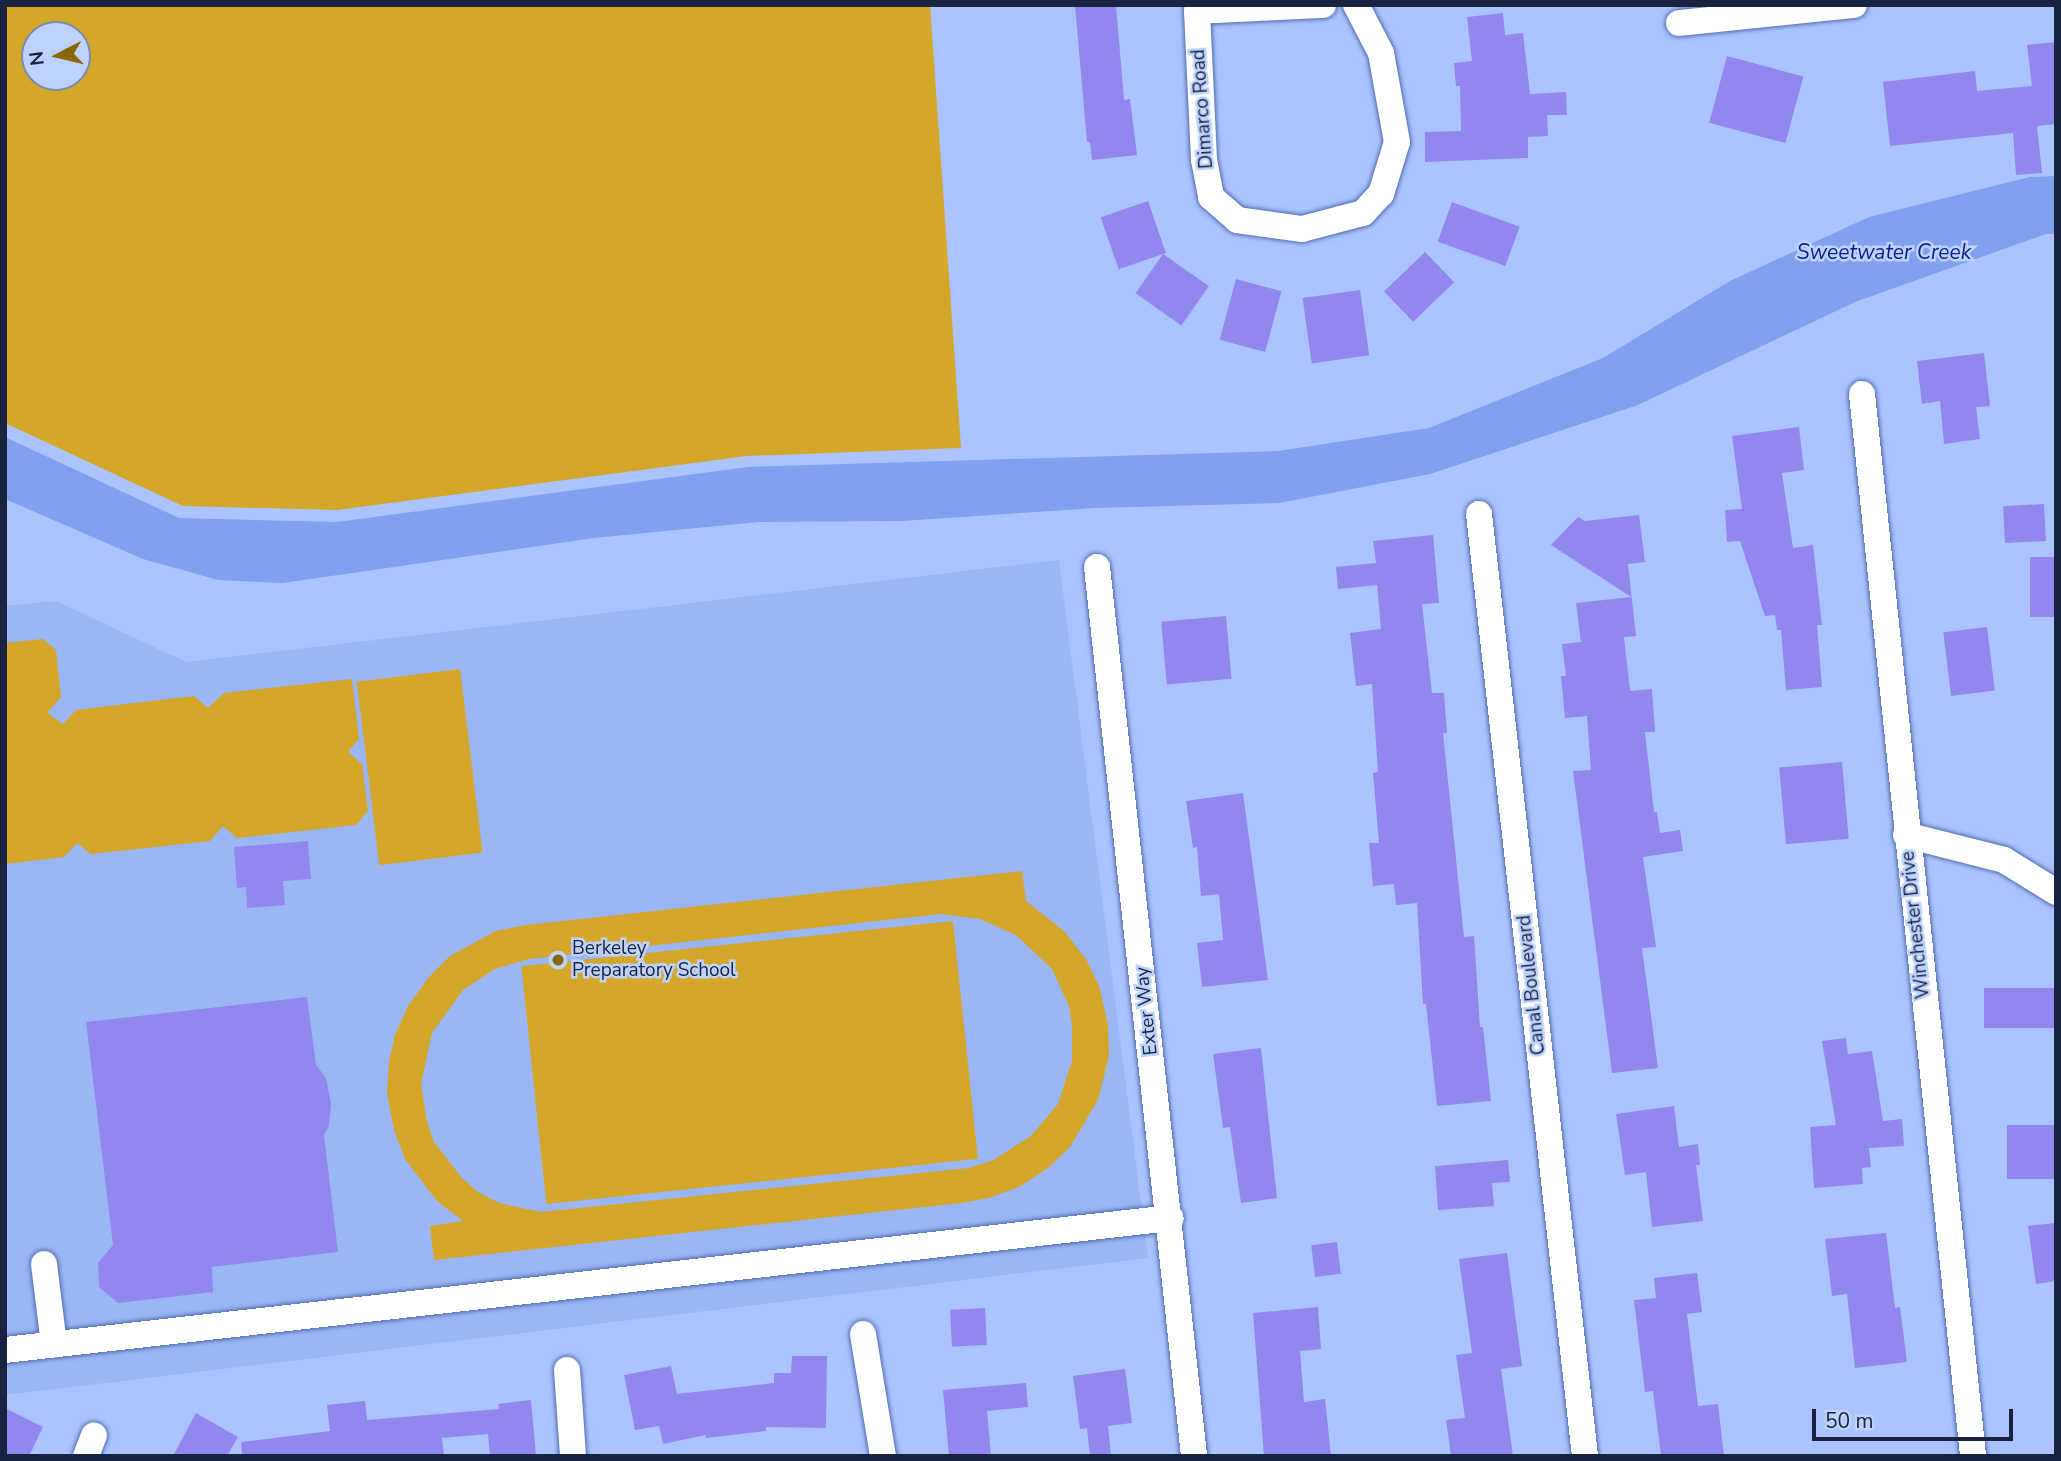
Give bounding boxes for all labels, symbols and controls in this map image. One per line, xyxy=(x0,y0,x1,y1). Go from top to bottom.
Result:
north arrow xyxy=(21,21,91,91)
street label: Dimarco Road xyxy=(1187,48,1219,170)
text: N xyxy=(23,50,51,67)
water label: Sweetwater Creek xyxy=(1797,239,1971,265)
street label: Winchester Drive xyxy=(1897,850,1935,1000)
street label: Canal Boulevard xyxy=(1513,914,1551,1056)
place label: Berkeley Preparatory School xyxy=(572,938,736,982)
marker: Berkeley Preparatory School xyxy=(550,952,566,968)
street label: Exter Way xyxy=(1131,966,1163,1056)
scale bar xyxy=(1816,1394,2017,1438)
text: 50 m xyxy=(1825,1407,1874,1435)

